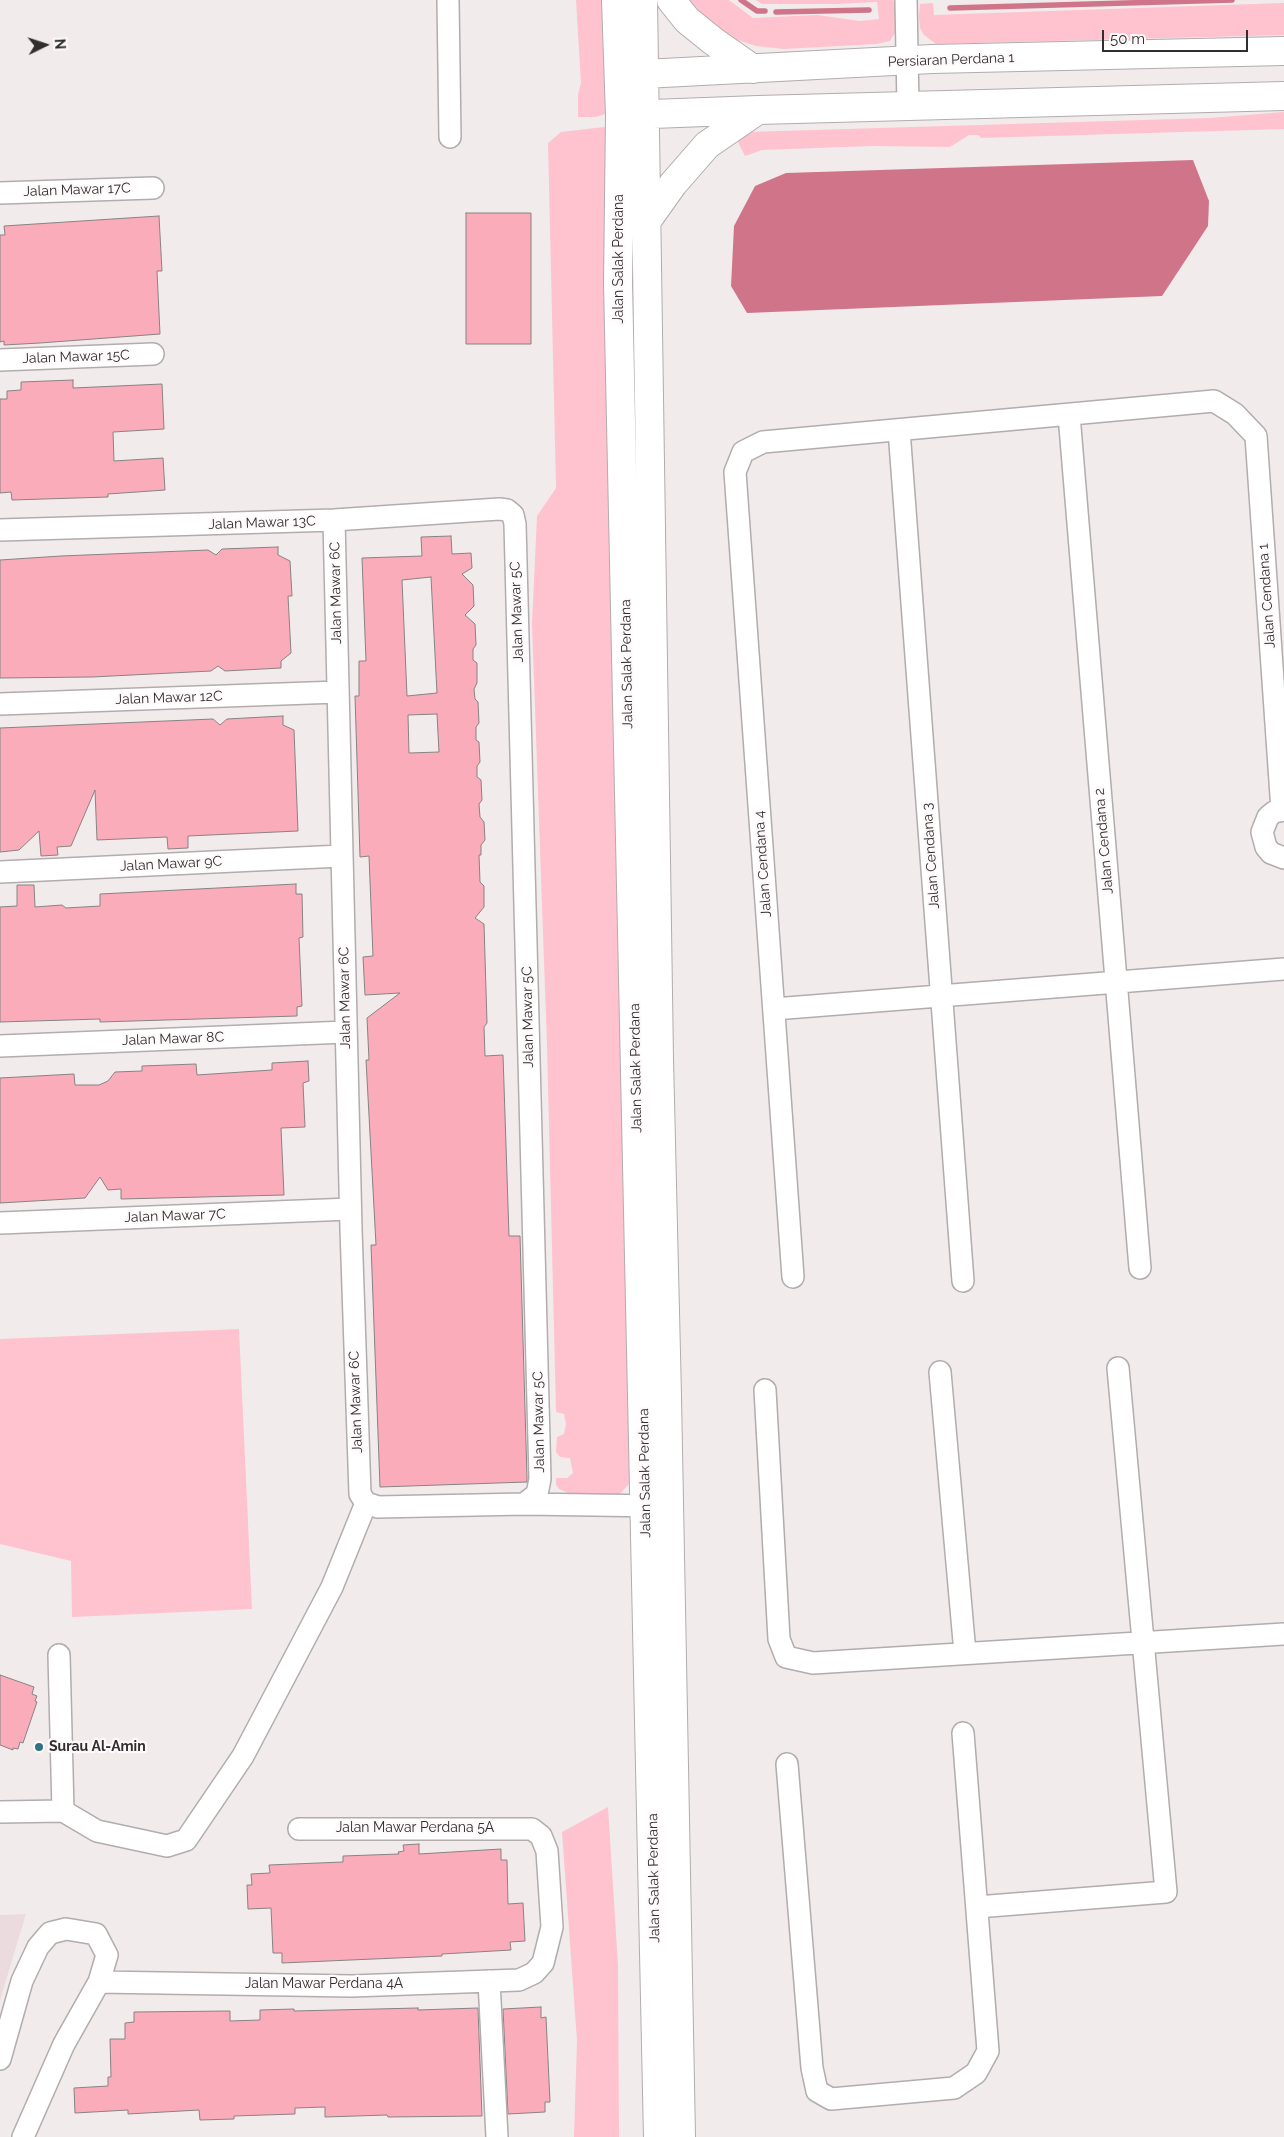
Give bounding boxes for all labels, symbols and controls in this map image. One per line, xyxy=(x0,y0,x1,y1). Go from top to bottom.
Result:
north arrow xyxy=(20,20,70,70)
scale bar xyxy=(1104,20,1250,52)
text: 50 m xyxy=(1110,30,1145,48)
text: N xyxy=(52,38,68,50)
street label: Persiaran Perdana 1 xyxy=(887,49,1015,71)
street label: Jalan Mawar 17C xyxy=(23,180,131,200)
street label: Jalan Salak Perdana xyxy=(611,194,627,324)
street label: Jalan Mawar 15C xyxy=(22,347,130,367)
street label: Jalan Mawar 13C xyxy=(208,513,316,533)
street label: Jalan Mawar 6C xyxy=(327,542,345,644)
street label: Jalan Cendana 1 xyxy=(1255,543,1279,649)
street label: Jalan Mawar 5C xyxy=(507,561,527,663)
street label: Jalan Salak Perdana xyxy=(617,599,637,729)
street label: Jalan Mawar 12C xyxy=(115,688,223,708)
street label: Jalan Cendana 2 xyxy=(1091,787,1117,895)
street label: Jalan Cendana 3 xyxy=(919,802,943,910)
street label: Jalan Cendana 4 xyxy=(751,810,775,918)
street label: Jalan Mawar 9C xyxy=(120,853,222,875)
street label: Jalan Mawar 6C xyxy=(336,947,354,1049)
street label: Jalan Mawar 5C xyxy=(519,966,537,1068)
street label: Jalan Salak Perdana xyxy=(626,1003,646,1133)
street label: Jalan Mawar 8C xyxy=(122,1029,224,1049)
street label: Jalan Mawar 7C xyxy=(124,1206,226,1226)
street label: Jalan Mawar 6C xyxy=(346,1351,366,1453)
street label: Jalan Mawar 5C xyxy=(530,1371,548,1473)
street label: Jalan Salak Perdana xyxy=(635,1408,655,1538)
place label: Surau Al-Amin xyxy=(49,1739,146,1755)
marker: Surau Al-Amin xyxy=(33,1741,45,1753)
street label: Jalan Salak Perdana xyxy=(644,1813,664,1943)
street label: Jalan Mawar Perdana 5A xyxy=(336,1820,494,1836)
street label: Jalan Mawar Perdana 4A xyxy=(245,1976,403,1992)

